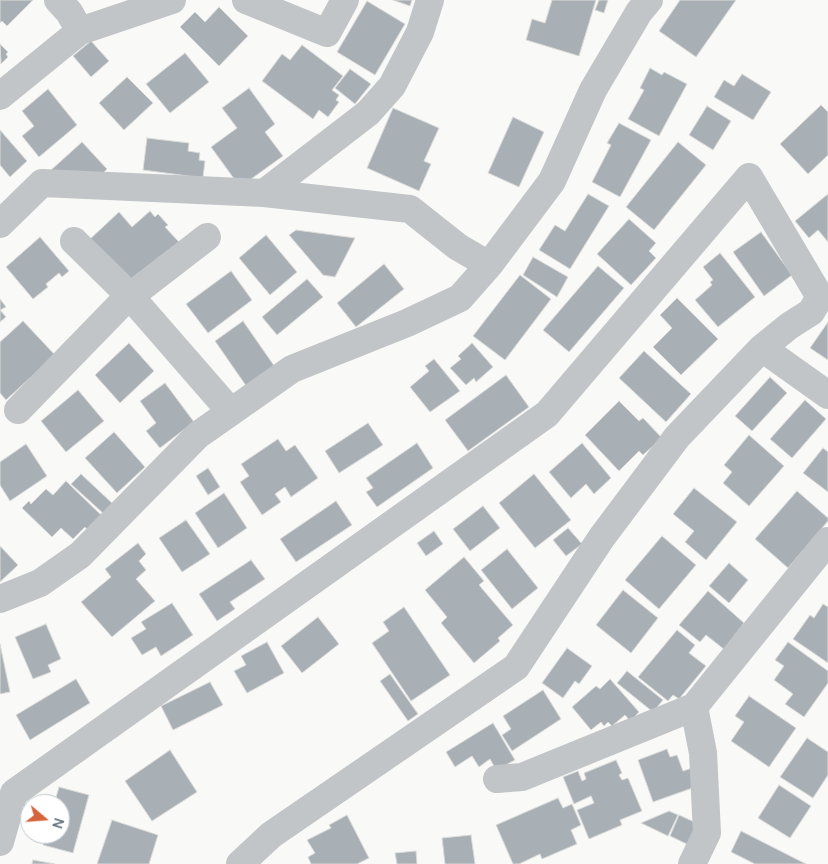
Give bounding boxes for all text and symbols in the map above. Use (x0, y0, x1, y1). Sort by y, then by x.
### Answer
north arrow (20, 794, 70, 844)
text: N (48, 816, 69, 831)

